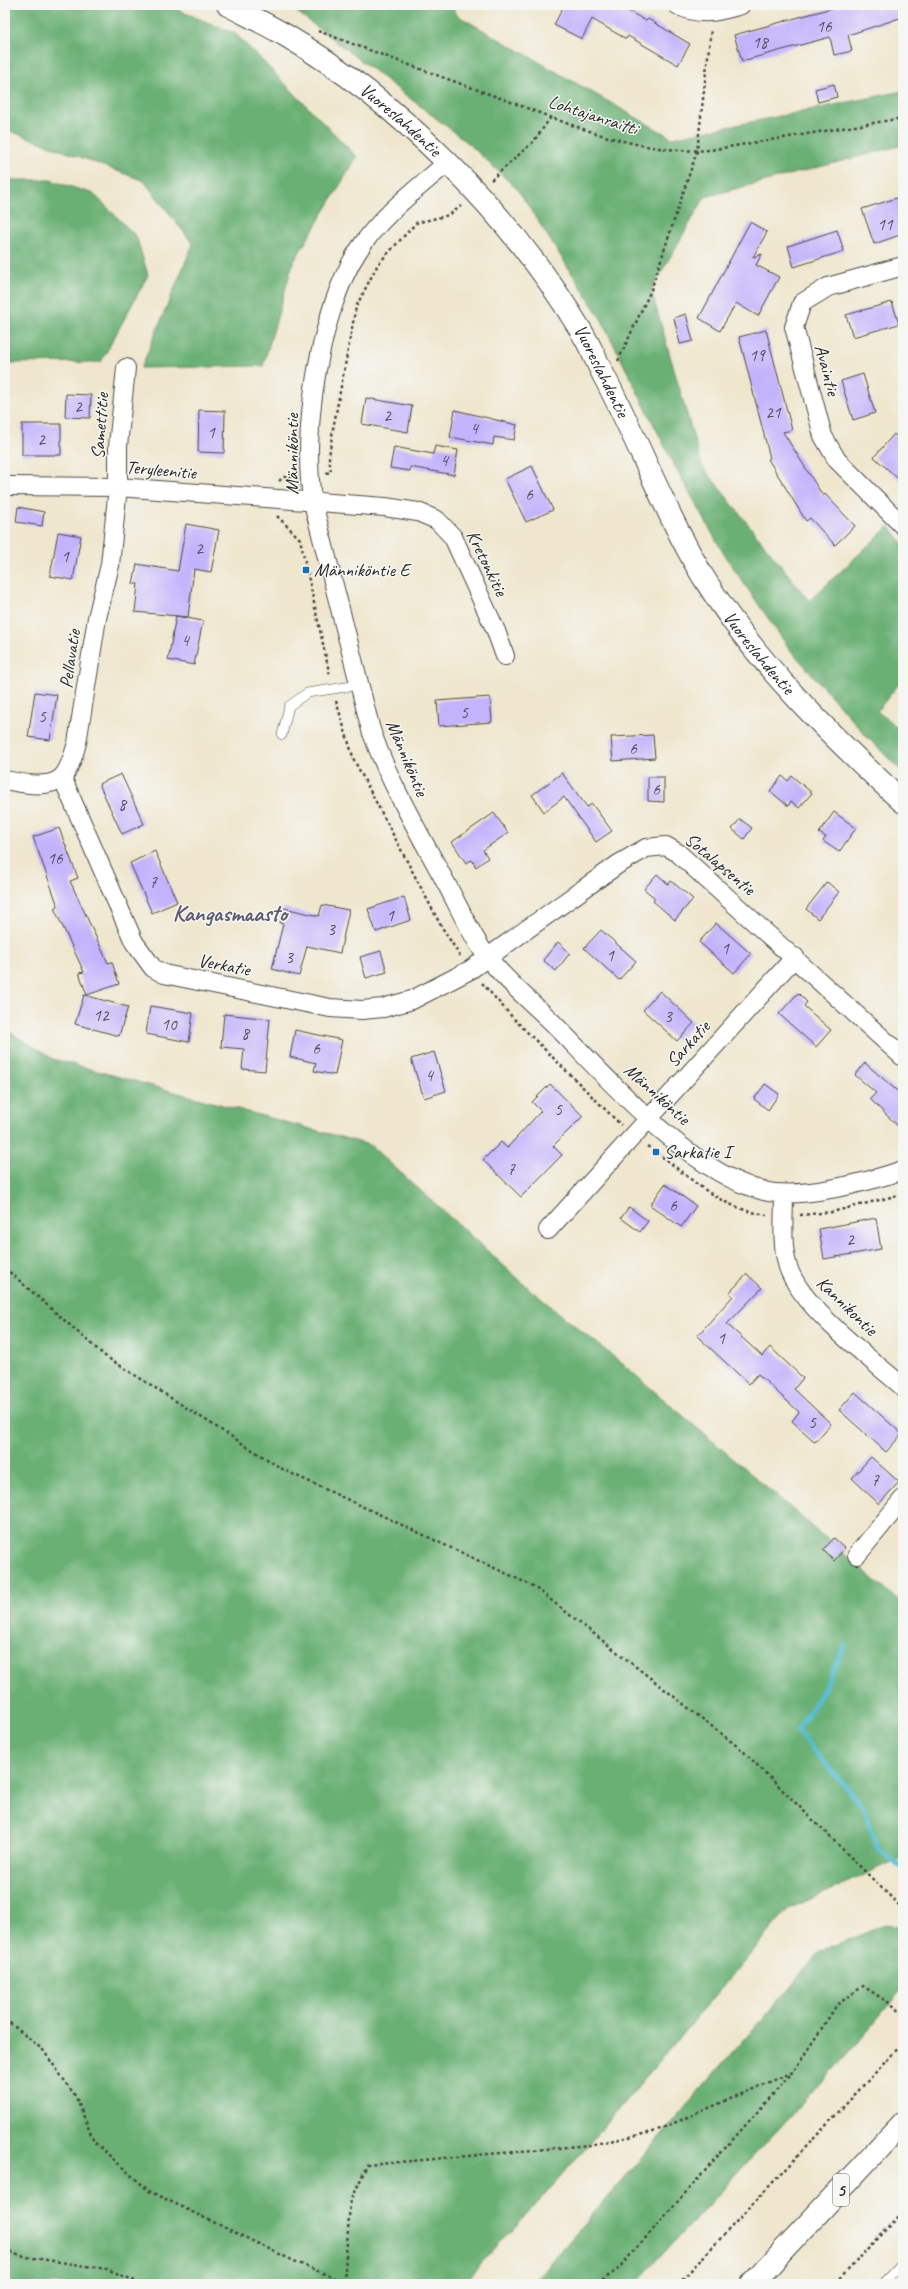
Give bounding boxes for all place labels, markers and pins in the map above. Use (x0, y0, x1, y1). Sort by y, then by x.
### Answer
place label: Männiköntie E (314, 558, 412, 582)
marker: Männiköntie E (301, 565, 311, 575)
place label: Sarkatie I (664, 1140, 735, 1164)
marker: Sarkatie I (651, 1147, 661, 1157)

